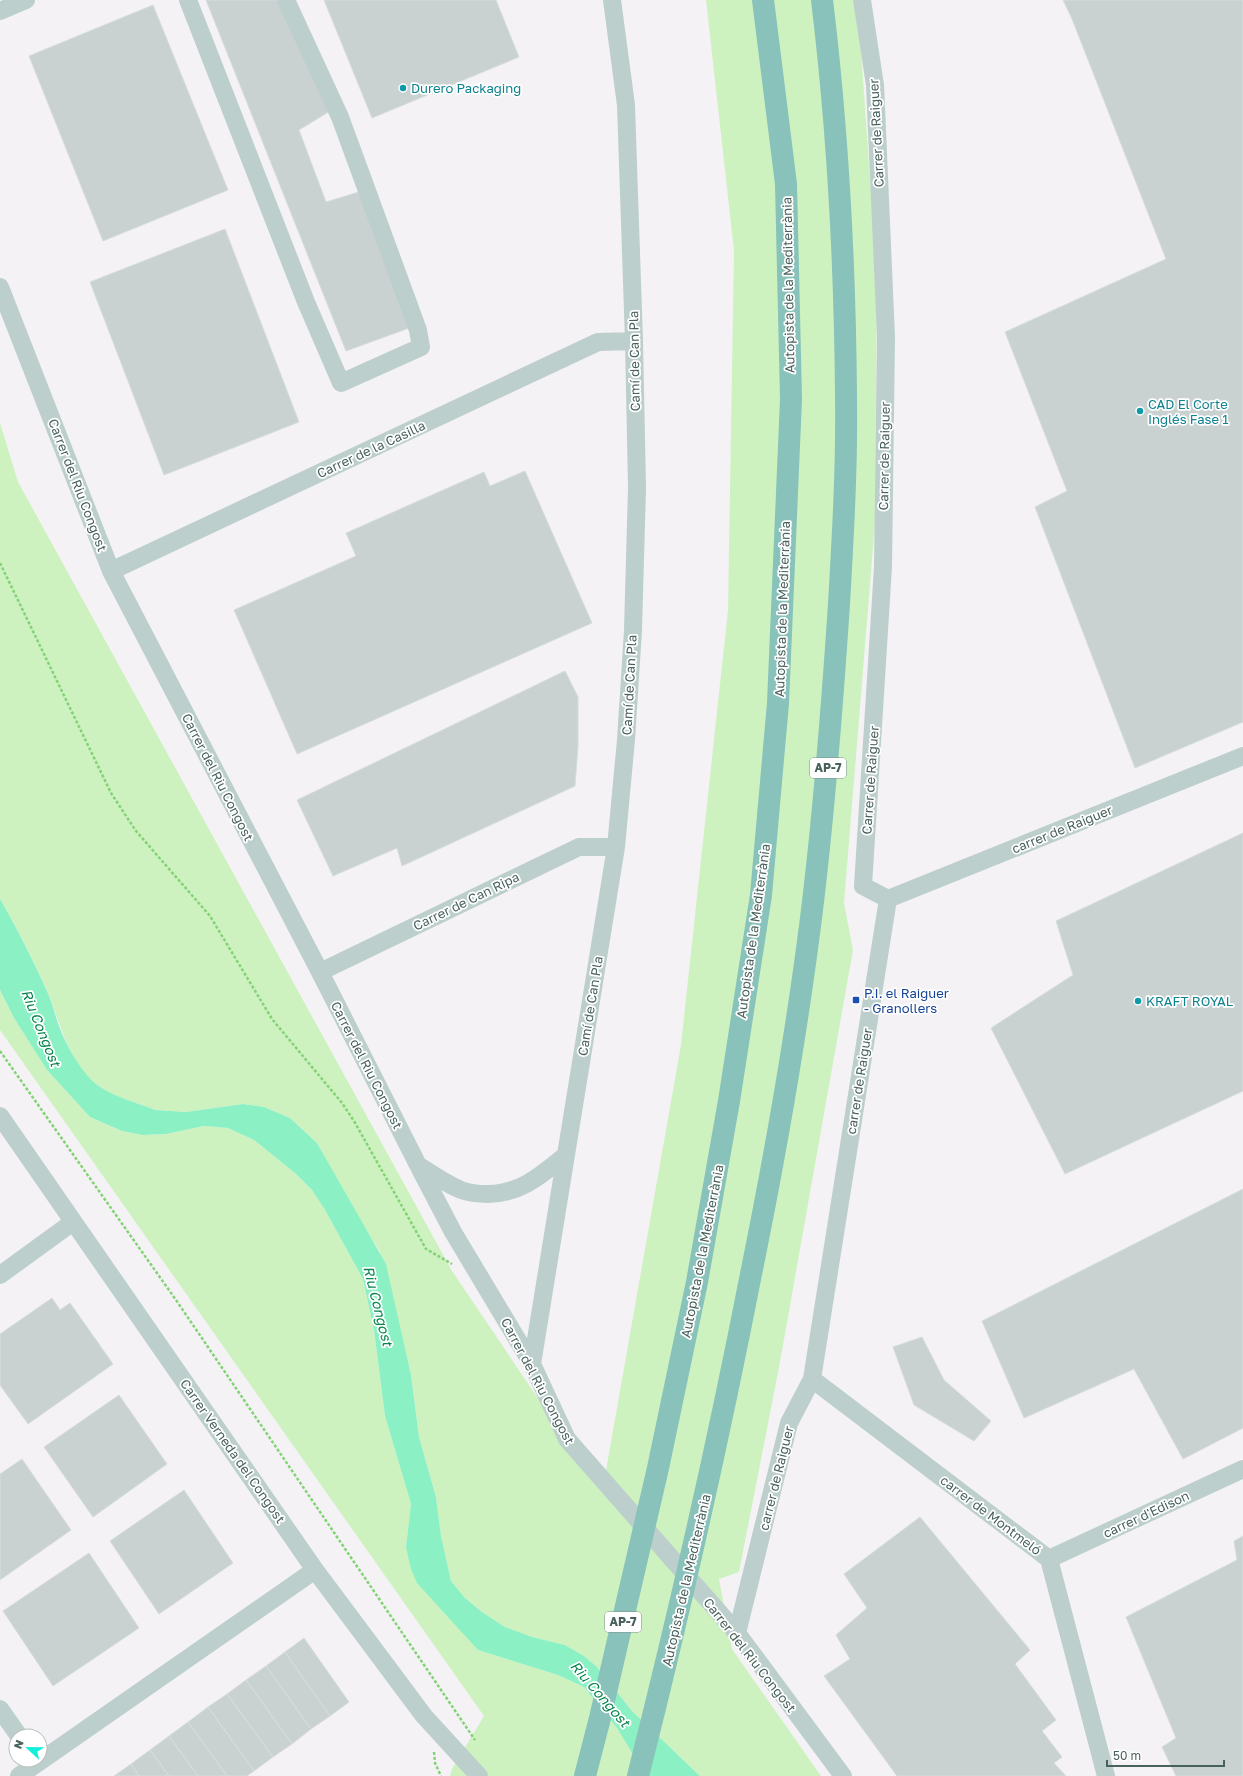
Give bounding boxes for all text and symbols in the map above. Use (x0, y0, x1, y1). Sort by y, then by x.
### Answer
street label: Carrer de Raiguer (865, 78, 887, 188)
place label: Durero Packaging (411, 80, 521, 96)
marker: Durero Packaging (398, 83, 408, 93)
street label: Autopista de la Mediterrània (778, 197, 798, 373)
street label: Camí de Can Pla (625, 311, 643, 411)
place label: CAD El Corte Inglés Fase 1 (1148, 396, 1229, 427)
street label: Carrer de Raiguer (875, 401, 893, 511)
marker: CAD El Corte Inglés Fase 1 (1135, 406, 1145, 416)
street label: Carrer del Riu Congost (45, 416, 111, 554)
street label: Carrer de la Casilla (314, 417, 428, 481)
street label: Autopista de la Mediterrània (771, 521, 793, 697)
street label: Camí de Can Pla (618, 634, 640, 736)
street label: Carrer del Riu Congost (179, 711, 257, 843)
street label: Carrer de Raiguer (858, 725, 882, 835)
road number: AP-7 (810, 758, 846, 778)
street label: carrer de Raiguer (1009, 802, 1115, 856)
street label: Autopista de la Mediterrània (733, 843, 773, 1019)
street label: Carrer de Can Ripa (410, 868, 522, 934)
street label: Camí de Can Pla (574, 955, 606, 1057)
place label: P.I. el Raiguer - Granollers (864, 985, 949, 1016)
water label: Riu Congost (18, 987, 65, 1070)
place label: KRAFT ROYAL (1146, 993, 1234, 1009)
marker: P.I. el Raiguer - Granollers (851, 995, 861, 1005)
marker: KRAFT ROYAL (1133, 996, 1143, 1006)
street label: Carrer del Riu Congost (328, 999, 406, 1131)
street label: carrer de Raiguer (843, 1027, 875, 1135)
street label: Autopista de la Mediterrània (677, 1163, 727, 1339)
water label: Riu Congost (360, 1264, 397, 1349)
street label: Carrer del Riu Congost (498, 1315, 578, 1447)
street label: Carrer Verneda del Congost (177, 1376, 289, 1526)
street label: carrer de Raiguer (755, 1424, 797, 1532)
street label: carrer de Montmeló (937, 1472, 1045, 1558)
street label: carrer d'Edison (1100, 1487, 1192, 1541)
street label: Autopista de la Mediterrània (658, 1492, 714, 1668)
street label: Carrer del Riu Congost (700, 1595, 800, 1715)
road number: AP-7 (605, 1612, 641, 1632)
water label: Riu Congost (567, 1657, 635, 1731)
north arrow (8, 1728, 48, 1768)
text: N (11, 1738, 26, 1750)
scale bar (1107, 1742, 1224, 1768)
text: 50 m (1113, 1748, 1141, 1763)

